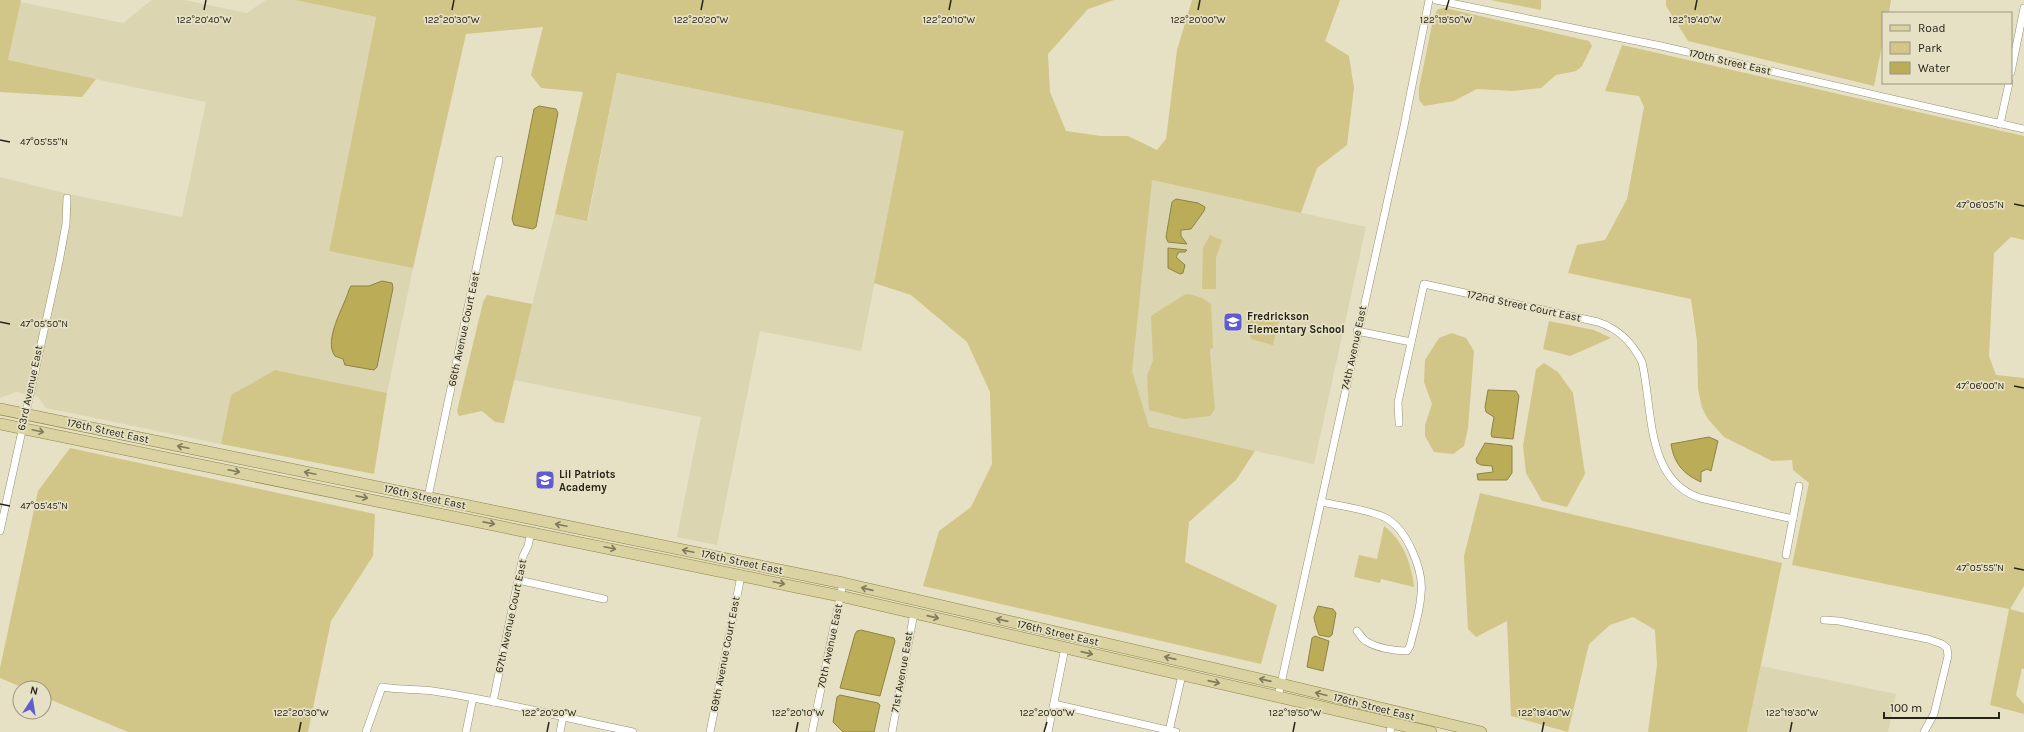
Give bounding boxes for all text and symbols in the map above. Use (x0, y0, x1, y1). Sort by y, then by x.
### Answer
legend (1882, 12, 2012, 84)
text: 122°20'40"W (177, 14, 231, 26)
text: 122°20'30"W (424, 14, 480, 26)
text: 122°20'20"W (673, 14, 729, 26)
text: 122°20'10"W (923, 14, 975, 26)
text: 122°20'00"W (1170, 14, 1226, 26)
text: 122°19'50"W (1420, 14, 1472, 26)
text: 122°19'40"W (1669, 14, 1721, 26)
text: Road (1918, 21, 1946, 35)
text: Park (1918, 41, 1943, 55)
street label: 170th Street East (1688, 46, 1772, 78)
text: Water (1918, 61, 1951, 75)
text: 47°05'55"N (20, 136, 68, 148)
text: 47°06'05"N (1956, 199, 2004, 211)
street label: 66th Avenue Court East (445, 270, 483, 388)
street label: 172nd Street Court East (1466, 288, 1582, 324)
street label: 74th Avenue East (1339, 305, 1369, 391)
place label: Fredrickson Elementary School (1247, 310, 1345, 336)
school or university icon: Fredrickson Elementary School (1222, 311, 1244, 333)
text: 47°05'50"N (20, 318, 68, 330)
street label: 63rd Avenue East (15, 344, 45, 432)
text: 47°06'00"N (1956, 380, 2004, 392)
street label: 176th Street East (66, 416, 150, 446)
one-way arrow (31, 428, 44, 436)
one-way arrow (177, 442, 190, 450)
one-way arrow (227, 468, 240, 476)
one-way arrow (304, 468, 317, 476)
place label: Lil Patriots Academy (559, 468, 616, 494)
school or university icon: Lil Patriots Academy (534, 469, 556, 491)
street label: 176th Street East (383, 482, 467, 512)
one-way arrow (355, 494, 368, 502)
text: 47°05'45"N (20, 500, 68, 512)
one-way arrow (482, 519, 495, 527)
one-way arrow (555, 521, 568, 529)
one-way arrow (604, 545, 617, 553)
one-way arrow (682, 547, 695, 555)
street label: 176th Street East (700, 547, 784, 577)
street label: 67th Avenue Court East (493, 558, 529, 674)
text: 47°05'55"N (1956, 562, 2004, 574)
one-way arrow (772, 580, 785, 588)
one-way arrow (861, 584, 874, 592)
street label: 69th Avenue Court East (707, 595, 743, 713)
street label: 70th Avenue East (815, 603, 845, 689)
one-way arrow (927, 614, 940, 622)
one-way arrow (996, 616, 1009, 623)
street label: 176th Street East (1016, 617, 1100, 649)
street label: 71st Avenue East (888, 630, 916, 714)
one-way arrow (1081, 649, 1094, 657)
one-way arrow (1164, 654, 1177, 662)
one-way arrow (1259, 676, 1272, 684)
one-way arrow (1207, 679, 1220, 687)
north arrow (12, 680, 52, 720)
text: N (29, 684, 39, 698)
one-way arrow (1315, 689, 1328, 697)
street label: 176th Street East (1332, 691, 1416, 723)
scale bar (1884, 694, 1999, 720)
text: 100 m (1890, 701, 1922, 715)
text: 122°20'30"W (273, 707, 329, 719)
text: 122°20'20"W (521, 707, 577, 719)
text: 122°20'10"W (772, 707, 824, 719)
text: 122°20'00"W (1019, 707, 1075, 719)
text: 122°19'50"W (1269, 707, 1321, 719)
text: 122°19'40"W (1518, 707, 1570, 719)
text: 122°19'30"W (1766, 707, 1818, 719)

